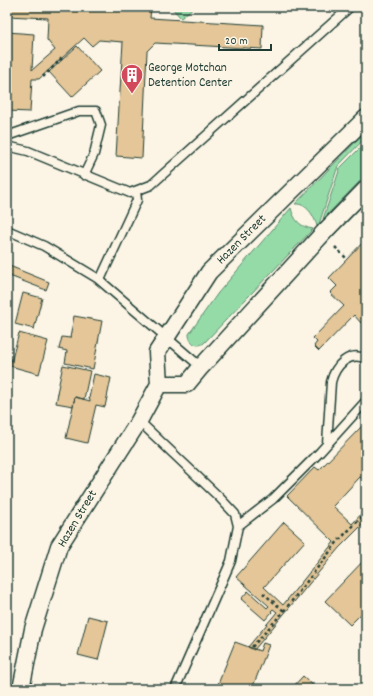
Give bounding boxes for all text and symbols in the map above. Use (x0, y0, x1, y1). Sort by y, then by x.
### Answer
scale bar (219, 26, 271, 52)
text: 20 m (225, 33, 248, 50)
place label: George Motchan Detention Center (148, 59, 233, 93)
building icon: George Motchan Detention Center (119, 62, 145, 95)
street label: Hazen Street (213, 211, 271, 269)
street label: Hazen Street (53, 487, 103, 551)

